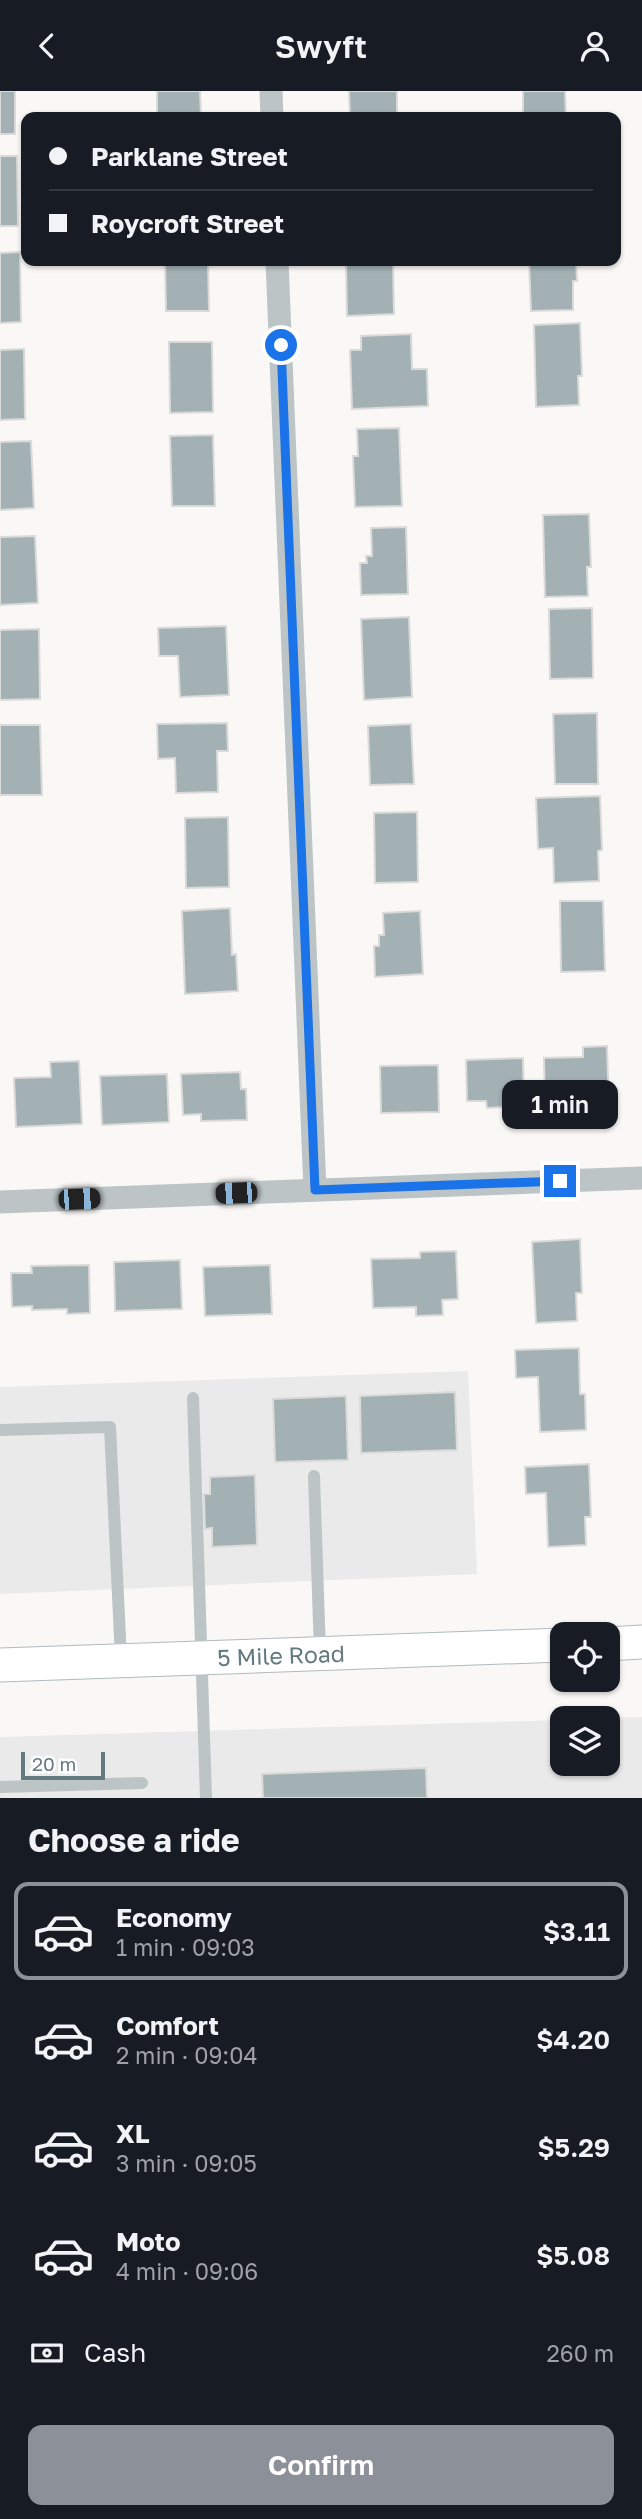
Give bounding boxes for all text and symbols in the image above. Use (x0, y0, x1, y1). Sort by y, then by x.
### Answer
icon: back (28, 27, 66, 65)
text: Swyft (275, 27, 367, 65)
icon: person (576, 27, 614, 65)
text: Parklane Street (91, 141, 288, 172)
text: Roycroft Street (91, 208, 284, 239)
route start (265, 329, 297, 361)
callout: 1 min (502, 1079, 618, 1129)
text: 1 min (531, 1090, 589, 1118)
route end (544, 1165, 576, 1197)
car (215, 1182, 258, 1204)
car (58, 1188, 101, 1210)
map controls (550, 1622, 620, 1776)
button: locate (550, 1622, 620, 1692)
street label: 5 Mile Road (217, 1639, 345, 1671)
button: layers (550, 1706, 620, 1776)
scale bar (21, 1749, 105, 1781)
text: 20 m (32, 1752, 76, 1775)
text: Choose a ride (28, 1821, 240, 1859)
icon: car (32, 1900, 95, 1963)
text: Economy (116, 1902, 232, 1933)
text: $3.11 (543, 1916, 610, 1947)
text: 1 min · 09:03 (116, 1933, 255, 1961)
icon: car (32, 2008, 95, 2071)
text: Comfort (116, 2010, 219, 2041)
text: $4.20 (536, 2024, 610, 2055)
text: 2 min · 09:04 (116, 2041, 258, 2069)
icon: car (32, 2116, 95, 2179)
text: XL (116, 2118, 150, 2149)
text: $5.29 (537, 2132, 610, 2163)
text: 3 min · 09:05 (116, 2149, 257, 2177)
icon: car (32, 2224, 95, 2287)
text: Moto (116, 2226, 181, 2257)
text: $5.08 (536, 2240, 610, 2271)
text: 4 min · 09:06 (116, 2257, 258, 2285)
icon: cash (28, 2334, 66, 2372)
text: Cash (84, 2337, 146, 2368)
text: 260 m (546, 2339, 614, 2367)
button: Confirm (28, 2425, 614, 2505)

